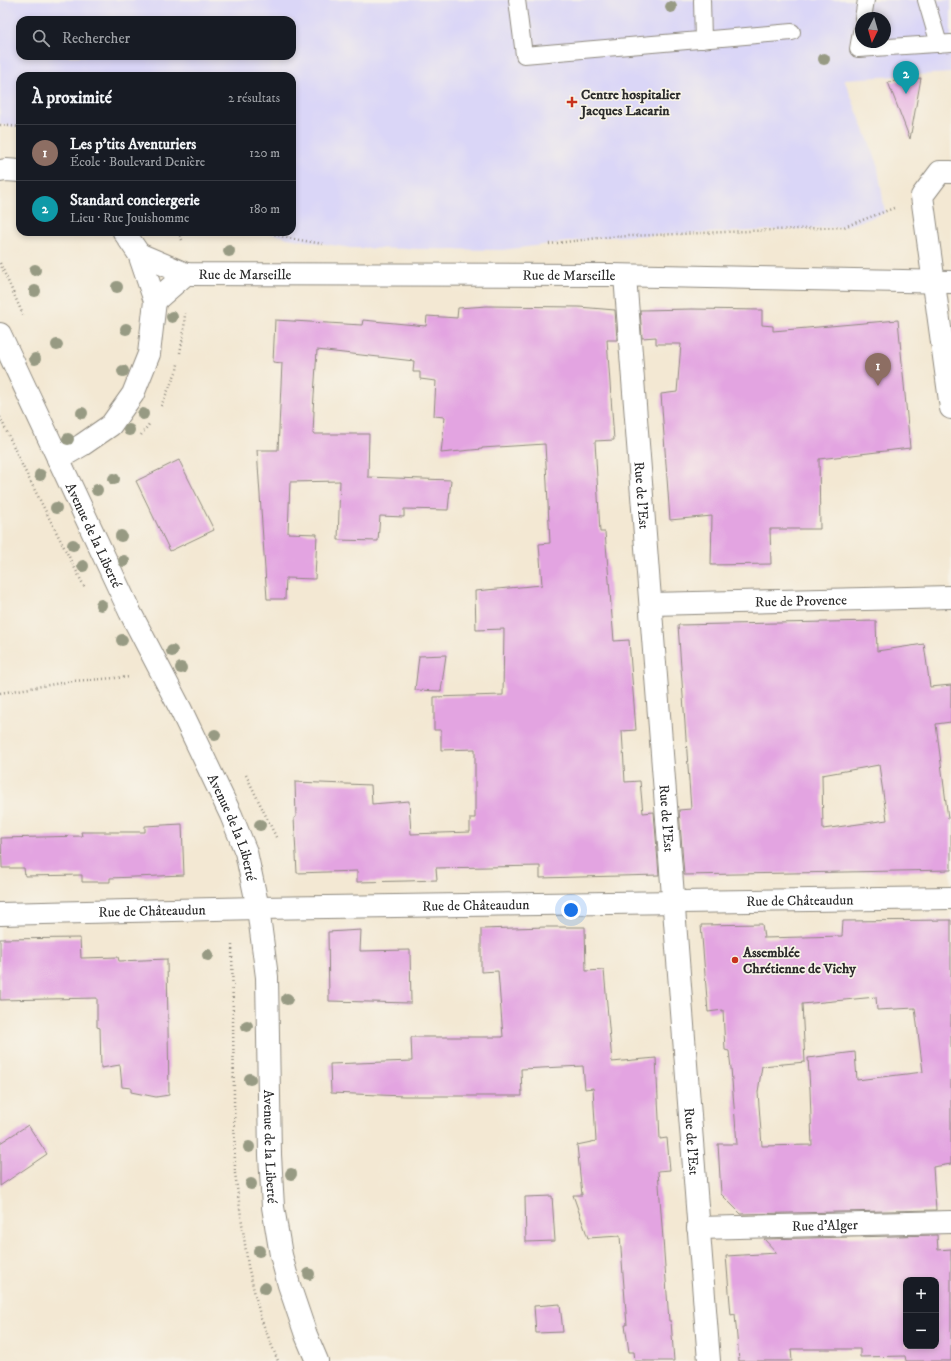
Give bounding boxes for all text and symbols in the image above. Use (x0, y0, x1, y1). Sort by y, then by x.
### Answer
north arrow (855, 12, 891, 48)
search box (16, 16, 296, 60)
icon: search (30, 27, 52, 49)
text: Rechercher (62, 29, 130, 48)
pin: 2 (893, 61, 919, 94)
place label: Centre hospitalier Jacques Lacarin (579, 86, 681, 120)
text: À proximité (32, 87, 112, 109)
text: 2 résultats (228, 90, 280, 106)
marker: Centre hospitalier Jacques Lacarin (566, 96, 578, 108)
text: Les p’tits Aventuriers (70, 135, 196, 154)
text: 1 (43, 145, 47, 161)
text: 120 m (249, 145, 280, 161)
text: École · Boulevard Denière (70, 154, 205, 170)
text: Standard conciergerie (70, 191, 200, 210)
text: 2 (42, 201, 48, 217)
text: 180 m (249, 201, 280, 217)
text: Lieu · Rue Jouishomme (70, 210, 189, 226)
street label: Rue de Marseille (198, 266, 292, 284)
street label: Rue de Marseille (522, 267, 616, 285)
pin: 1 (865, 353, 891, 386)
street label: Rue de l'Est (629, 461, 653, 530)
street label: Avenue de la Liberté (61, 480, 126, 591)
street label: Rue de Provence (755, 591, 847, 612)
street label: Avenue de la Liberté (203, 771, 260, 883)
street label: Rue de l'Est (654, 784, 678, 853)
street label: Rue de Châteaudun (746, 891, 854, 911)
street label: Rue de Châteaudun (422, 896, 530, 916)
your location (561, 900, 581, 920)
street label: Rue de Châteaudun (98, 901, 207, 922)
place label: Assemblée Chrétienne de Vichy (742, 944, 856, 978)
marker: Assemblée Chrétienne de Vichy (730, 955, 740, 965)
street label: Avenue de la Liberté (259, 1089, 281, 1204)
street label: Rue de l'Est (679, 1107, 703, 1176)
street label: Rue d'Alger (792, 1216, 859, 1236)
map controls (903, 1277, 939, 1349)
button: + (903, 1277, 939, 1313)
button: − (903, 1313, 939, 1349)

